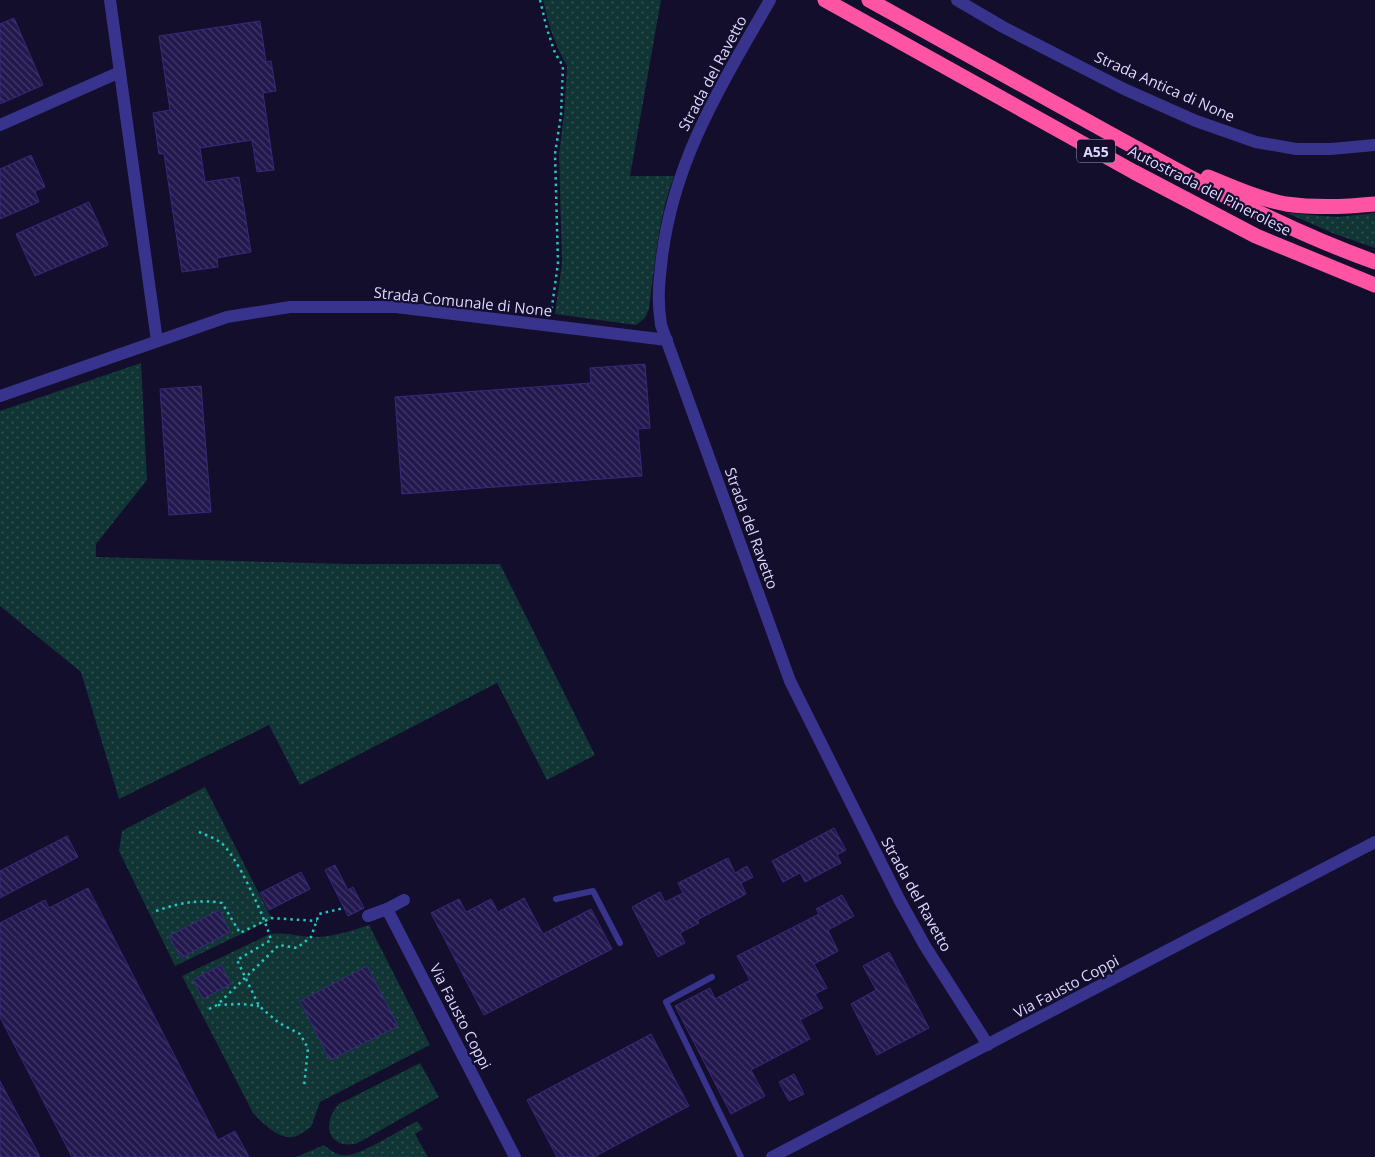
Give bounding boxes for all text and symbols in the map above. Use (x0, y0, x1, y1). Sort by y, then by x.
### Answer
street label: Strada del Ravetto (673, 12, 751, 134)
street label: Strada Antica di None (1092, 46, 1238, 126)
road number: A55 (1077, 140, 1115, 162)
street label: Autostrada del Pinerolese (1125, 140, 1295, 240)
street label: Strada Comunale di None (373, 282, 553, 320)
street label: Strada del Ravetto (721, 464, 783, 592)
street label: Strada del Ravetto (877, 833, 957, 955)
street label: Via Fausto Coppi (1010, 950, 1122, 1022)
street label: Via Fausto Coppi (426, 960, 496, 1072)

